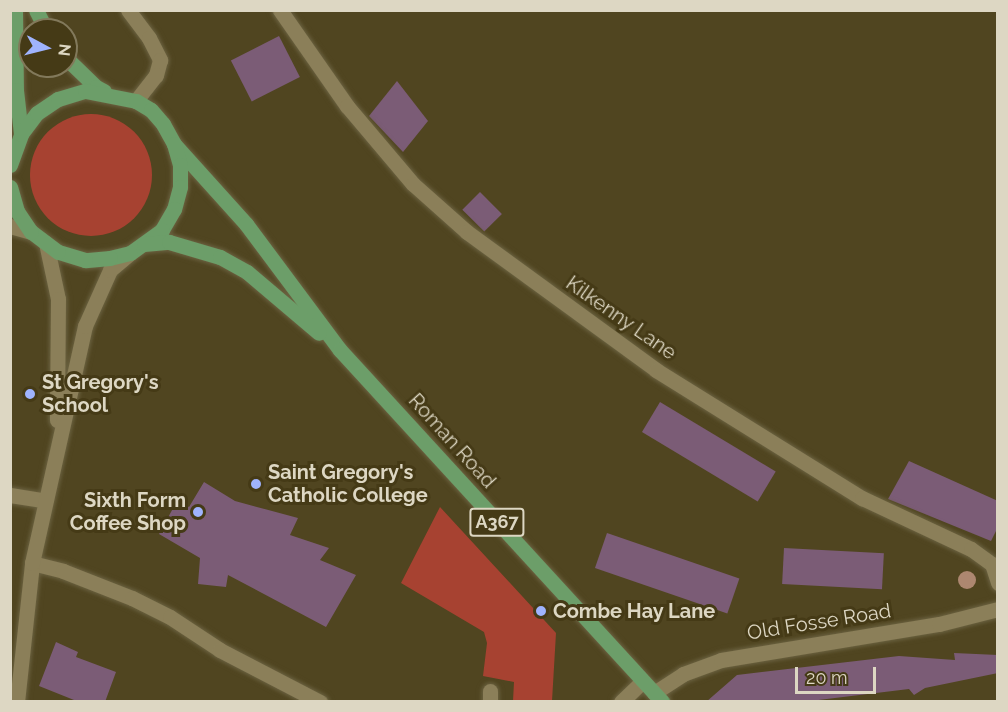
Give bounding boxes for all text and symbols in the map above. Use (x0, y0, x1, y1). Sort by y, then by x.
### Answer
north arrow (18, 18, 78, 78)
text: N (54, 43, 75, 57)
street label: Kilkenny Lane (561, 271, 681, 365)
place label: St Gregory's School (42, 371, 159, 418)
marker: St Gregory's School (23, 387, 37, 401)
street label: Roman Road (403, 389, 501, 493)
place label: Saint Gregory's Catholic College (268, 460, 428, 507)
marker: Saint Gregory's Catholic College (249, 477, 263, 491)
place label: Sixth Form Coffee Shop (70, 488, 186, 535)
marker: Sixth Form Coffee Shop (191, 505, 205, 519)
road number: A367 (468, 507, 526, 537)
place label: Combe Hay Lane (553, 599, 716, 623)
street label: Old Fosse Road (745, 599, 893, 645)
marker: Combe Hay Lane (534, 604, 548, 618)
scale bar (798, 655, 879, 693)
text: 20 m (806, 667, 848, 688)

